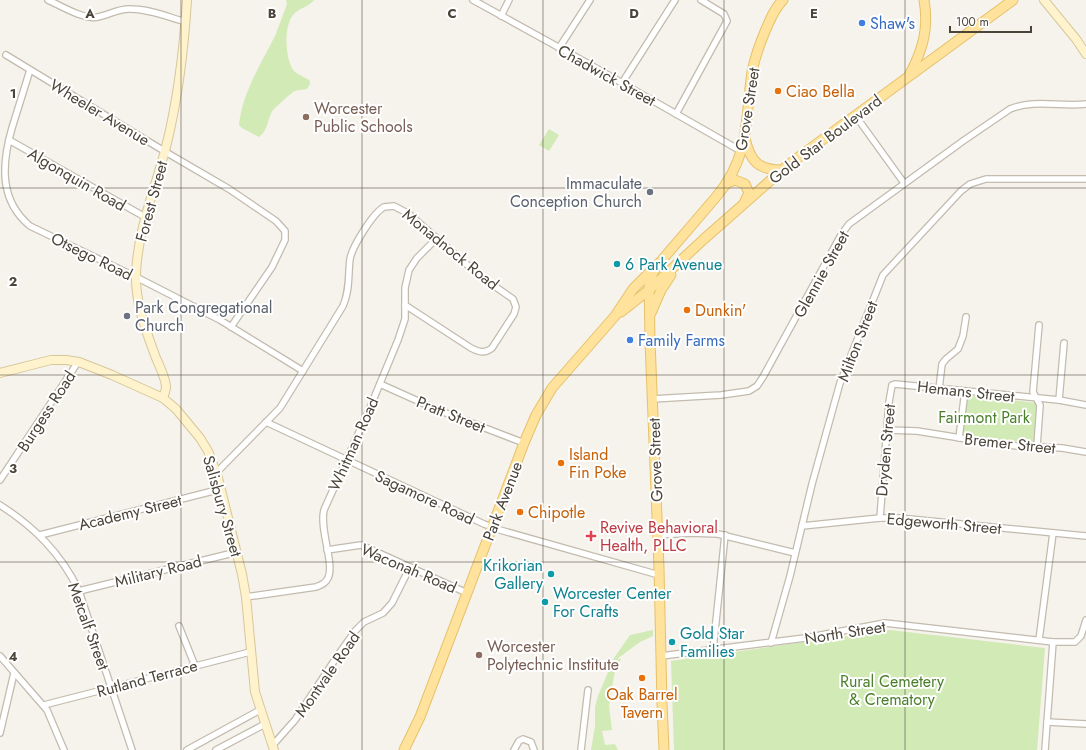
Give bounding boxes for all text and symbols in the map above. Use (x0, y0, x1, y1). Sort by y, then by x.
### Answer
text: A (84, 4, 95, 23)
text: B (268, 4, 277, 23)
text: C (447, 4, 457, 23)
text: D (629, 4, 639, 23)
text: E (810, 4, 818, 23)
scale bar (950, 8, 1031, 34)
place label: Shaw's (870, 12, 915, 35)
text: 100 m (956, 13, 989, 31)
marker: Shaw's (857, 18, 867, 28)
street label: Chadwick Street (554, 39, 660, 112)
street label: Grove Street (730, 66, 765, 152)
street label: Wheeler Avenue (45, 74, 154, 151)
place label: Ciao Bella (786, 80, 855, 103)
text: 1 (10, 84, 16, 103)
marker: Ciao Bella (773, 86, 783, 96)
street label: Gold Star Boulevard (764, 89, 887, 190)
place label: Worcester Public Schools (314, 97, 413, 138)
marker: Worcester Public Schools (301, 112, 311, 122)
street label: Algonquin Road (23, 142, 130, 217)
street label: Forest Street (130, 158, 173, 244)
place label: Immaculate Conception Church (510, 172, 642, 213)
marker: Immaculate Conception Church (645, 187, 655, 197)
street label: Monadnock Road (398, 203, 504, 295)
street label: Glennie Street (788, 226, 855, 322)
street label: Otsego Road (47, 227, 137, 286)
place label: 6 Park Avenue (625, 253, 722, 276)
marker: 6 Park Avenue (612, 259, 622, 269)
text: 2 (9, 272, 17, 291)
place label: Park Congregational Church (135, 296, 272, 337)
street label: Milton Street (832, 297, 883, 385)
place label: Dunkin' (695, 299, 746, 322)
marker: Dunkin' (682, 305, 692, 315)
marker: Park Congregational Church (122, 311, 132, 321)
place label: Family Farms (638, 329, 725, 352)
marker: Family Farms (625, 335, 635, 345)
street label: Burgess Road (12, 366, 81, 456)
street label: Hemans Street (916, 375, 1016, 408)
street label: Pratt Street (413, 390, 489, 439)
street label: Whitman Road (323, 394, 384, 495)
street label: Dryden Street (870, 403, 901, 497)
park label: Fairmont Park (938, 406, 1031, 429)
street label: Grove Street (643, 417, 668, 502)
street label: Bremer Street (963, 427, 1057, 460)
place label: Island Fin Poke (569, 443, 626, 484)
street label: Salisbury Street (197, 453, 248, 560)
street label: Park Avenue (477, 458, 528, 544)
marker: Island Fin Poke (556, 458, 566, 468)
text: 3 (9, 459, 17, 478)
street label: Sagamore Road (371, 464, 478, 531)
street label: Academy Street (76, 489, 184, 536)
place label: Chipotle (528, 501, 585, 524)
marker: Chipotle (515, 507, 525, 517)
street label: Edgeworth Street (886, 507, 1002, 540)
place label: Revive Behavioral Health, PLLC (600, 516, 718, 557)
marker: Revive Behavioral Health, PLLC (585, 530, 597, 542)
street label: Waconah Road (357, 538, 460, 599)
street label: Military Road (112, 550, 204, 593)
place label: Krikorian Gallery (483, 554, 544, 595)
marker: Krikorian Gallery (546, 569, 556, 579)
street label: Metcalf Street (62, 579, 115, 673)
place label: Worcester Center For Crafts (553, 582, 672, 623)
marker: Worcester Center For Crafts (540, 597, 550, 607)
street label: North Street (803, 615, 887, 650)
place label: Gold Star Families (680, 622, 745, 663)
street label: Montvale Road (289, 627, 365, 722)
place label: Worcester Polytechnic Institute (487, 635, 619, 676)
marker: Gold Star Families (667, 637, 677, 647)
text: 4 (8, 647, 18, 666)
marker: Worcester Polytechnic Institute (474, 650, 484, 660)
street label: Rutland Terrace (94, 654, 200, 703)
park label: Rural Cemetery & Crematory (840, 670, 945, 711)
marker: Oak Barrel Tavern (637, 673, 647, 683)
place label: Oak Barrel Tavern (606, 683, 678, 724)

